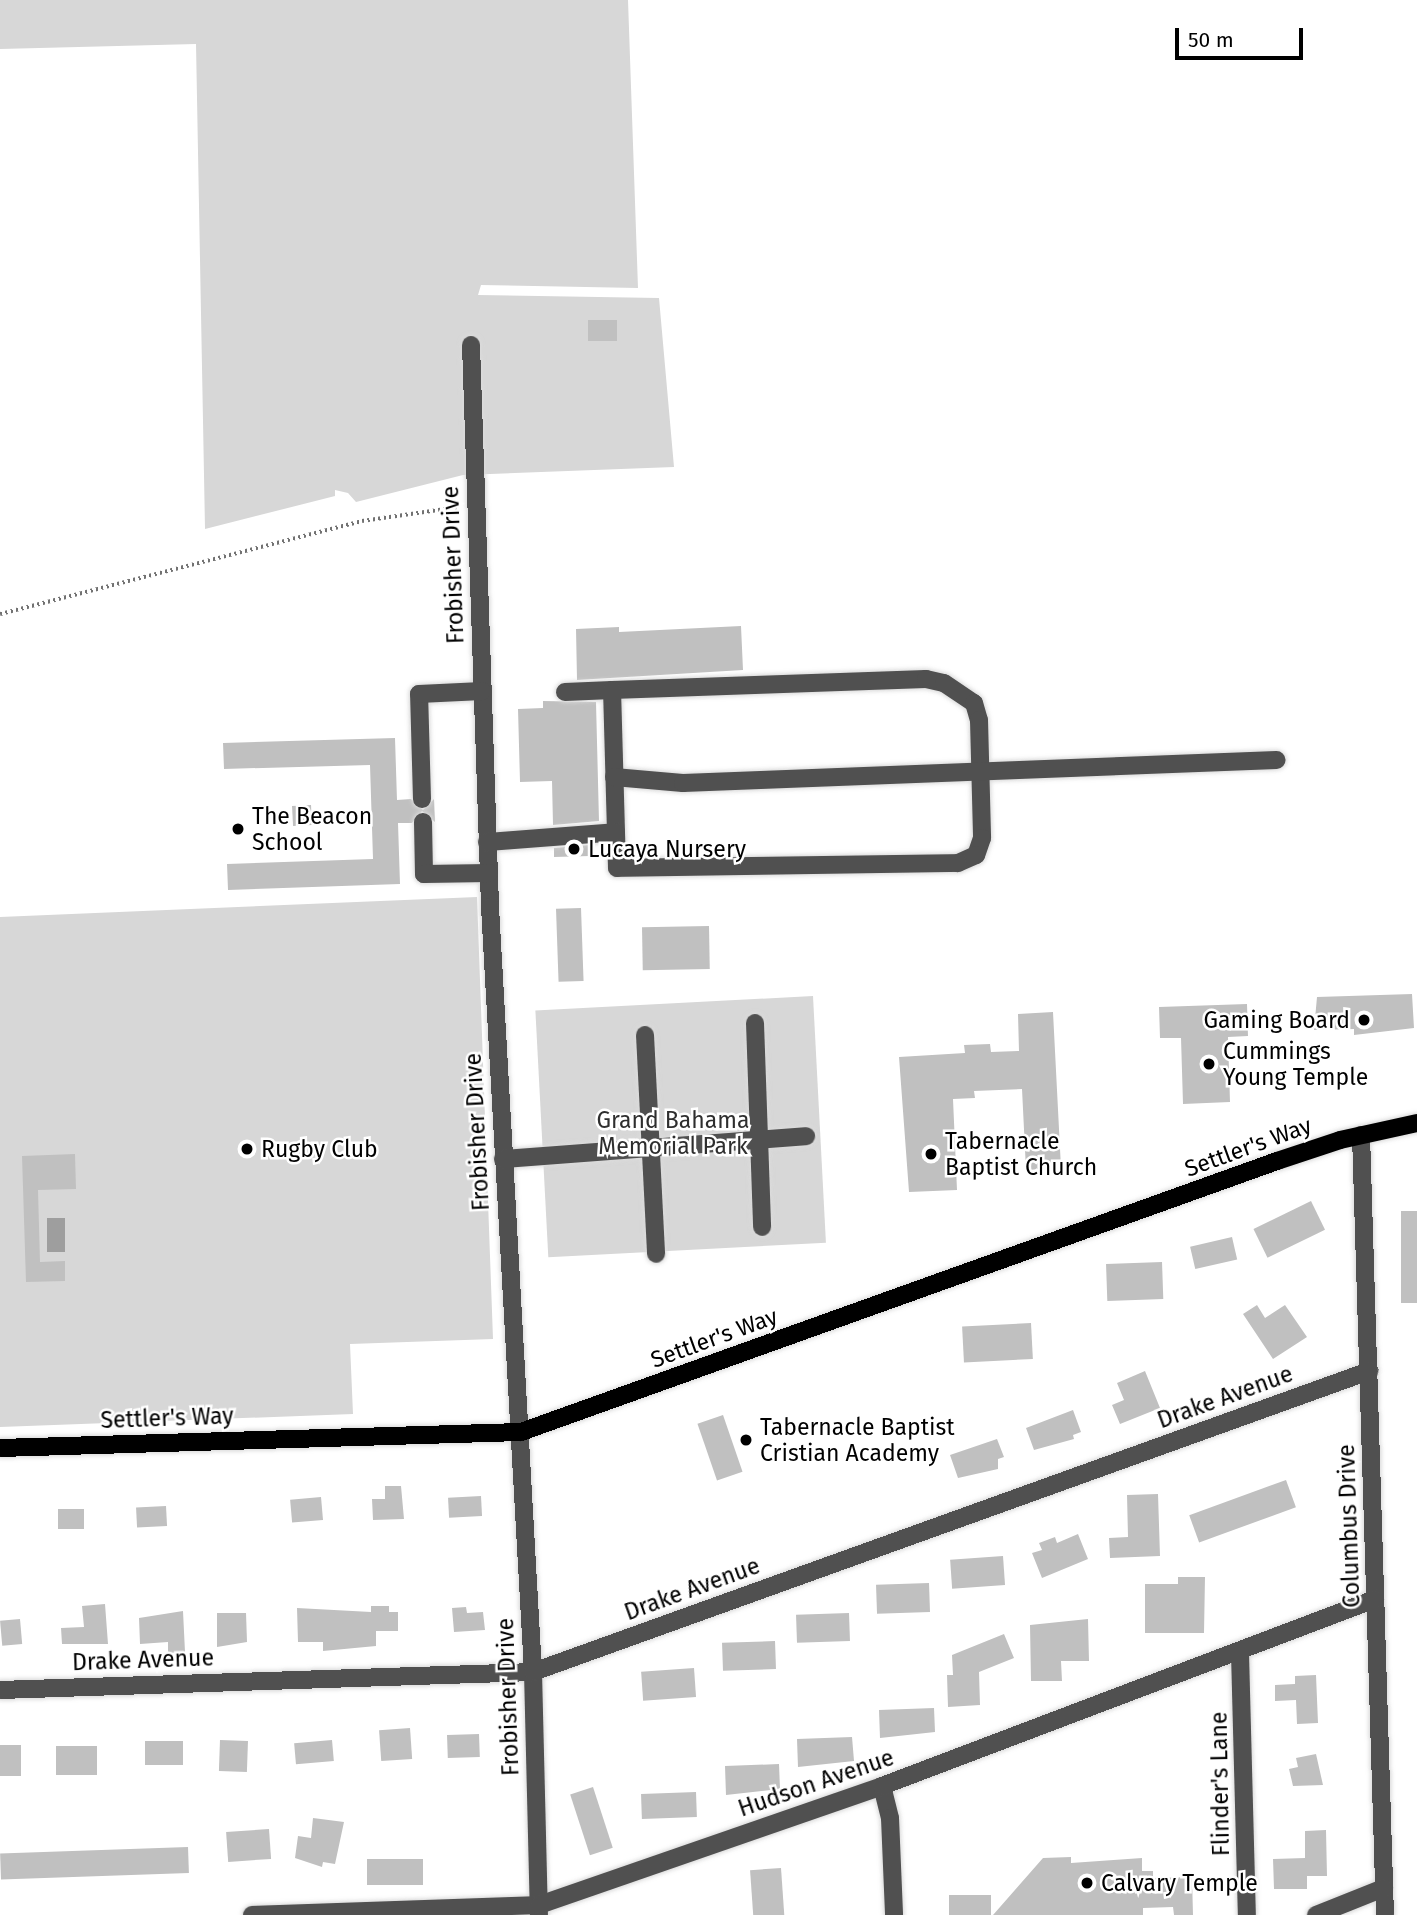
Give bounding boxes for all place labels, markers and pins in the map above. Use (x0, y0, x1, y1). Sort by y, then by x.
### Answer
place label: The Beacon School (252, 802, 372, 856)
marker: The Beacon School (230, 821, 246, 837)
place label: Lucaya Nursery (588, 835, 746, 863)
marker: Lucaya Nursery (566, 841, 582, 857)
place label: Gaming Board (1204, 1006, 1350, 1034)
marker: Gaming Board (1356, 1012, 1372, 1028)
place label: Cummings Young Temple (1223, 1037, 1368, 1091)
marker: Cummings Young Temple (1201, 1056, 1217, 1072)
place label: Tabernacle Baptist Church (945, 1127, 1097, 1181)
place label: Rugby Club (261, 1135, 378, 1163)
marker: Rugby Club (239, 1141, 255, 1157)
marker: Tabernacle Baptist Church (923, 1146, 939, 1162)
place label: Tabernacle Baptist Cristian Academy (760, 1413, 955, 1467)
marker: Tabernacle Baptist Cristian Academy (738, 1432, 754, 1448)
place label: Calvary Temple (1101, 1869, 1258, 1897)
marker: Calvary Temple (1079, 1875, 1095, 1891)

